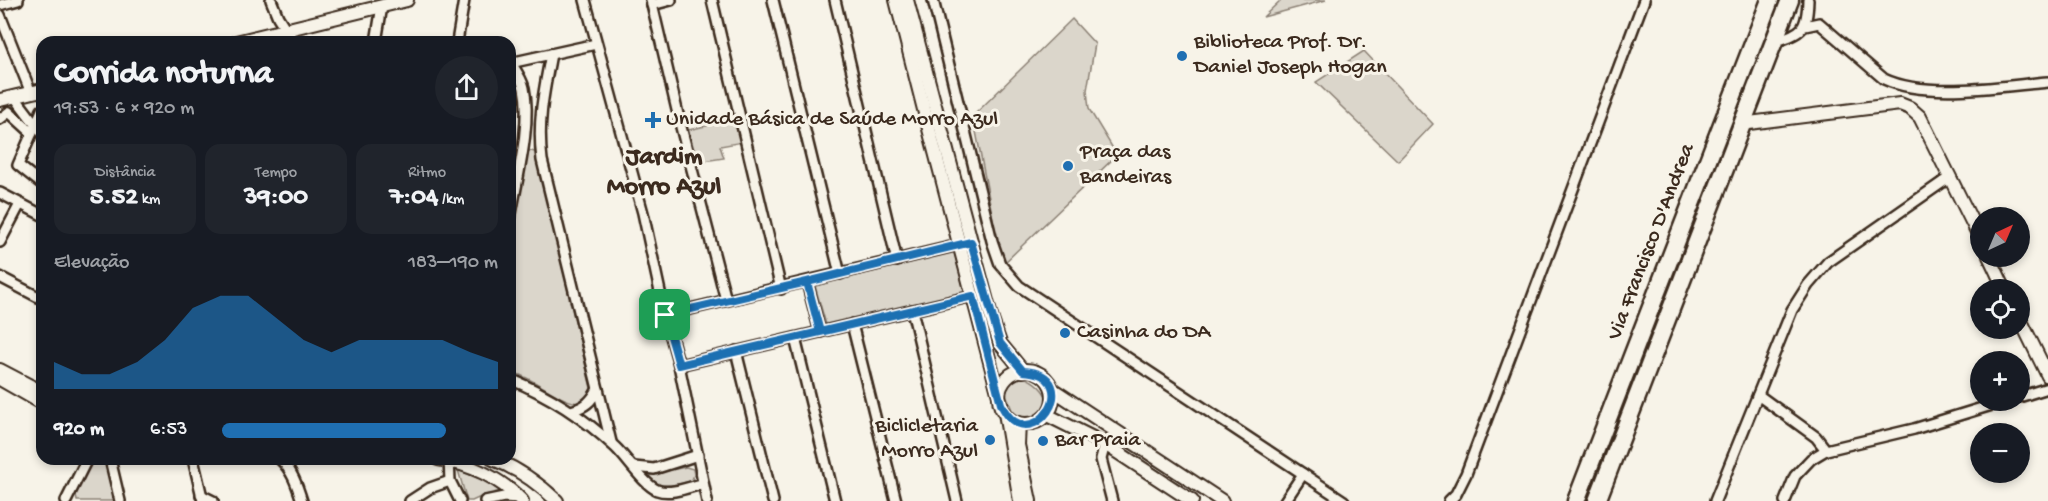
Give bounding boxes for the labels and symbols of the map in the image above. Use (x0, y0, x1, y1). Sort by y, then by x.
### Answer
place label: Biblioteca Prof. Dr. Daniel Joseph Hogan (1192, 30, 1387, 81)
marker: Biblioteca Prof. Dr. Daniel Joseph Hogan (1175, 49, 1189, 63)
place label: Unidade Básica de Saúde Morro Azul (666, 107, 998, 133)
marker: Unidade Básica de Saúde Morro Azul (644, 111, 662, 129)
street label: Via Francisco D'Andrea (1602, 139, 1702, 345)
place label: Praça das Bandeiras (1079, 140, 1172, 191)
district label: Jardim Morro Azul (607, 143, 721, 204)
marker: Praça das Bandeiras (1061, 159, 1075, 173)
north arrow (1970, 207, 2030, 267)
pin (639, 289, 690, 340)
place label: Casinha do DA (1077, 320, 1212, 346)
marker: Casinha do DA (1058, 326, 1072, 340)
place label: Biclicletaria Morro Azul (874, 414, 979, 465)
place label: Bar Praia (1054, 428, 1141, 454)
marker: Biclicletaria Morro Azul (983, 433, 997, 447)
marker: Bar Praia (1036, 434, 1050, 448)

